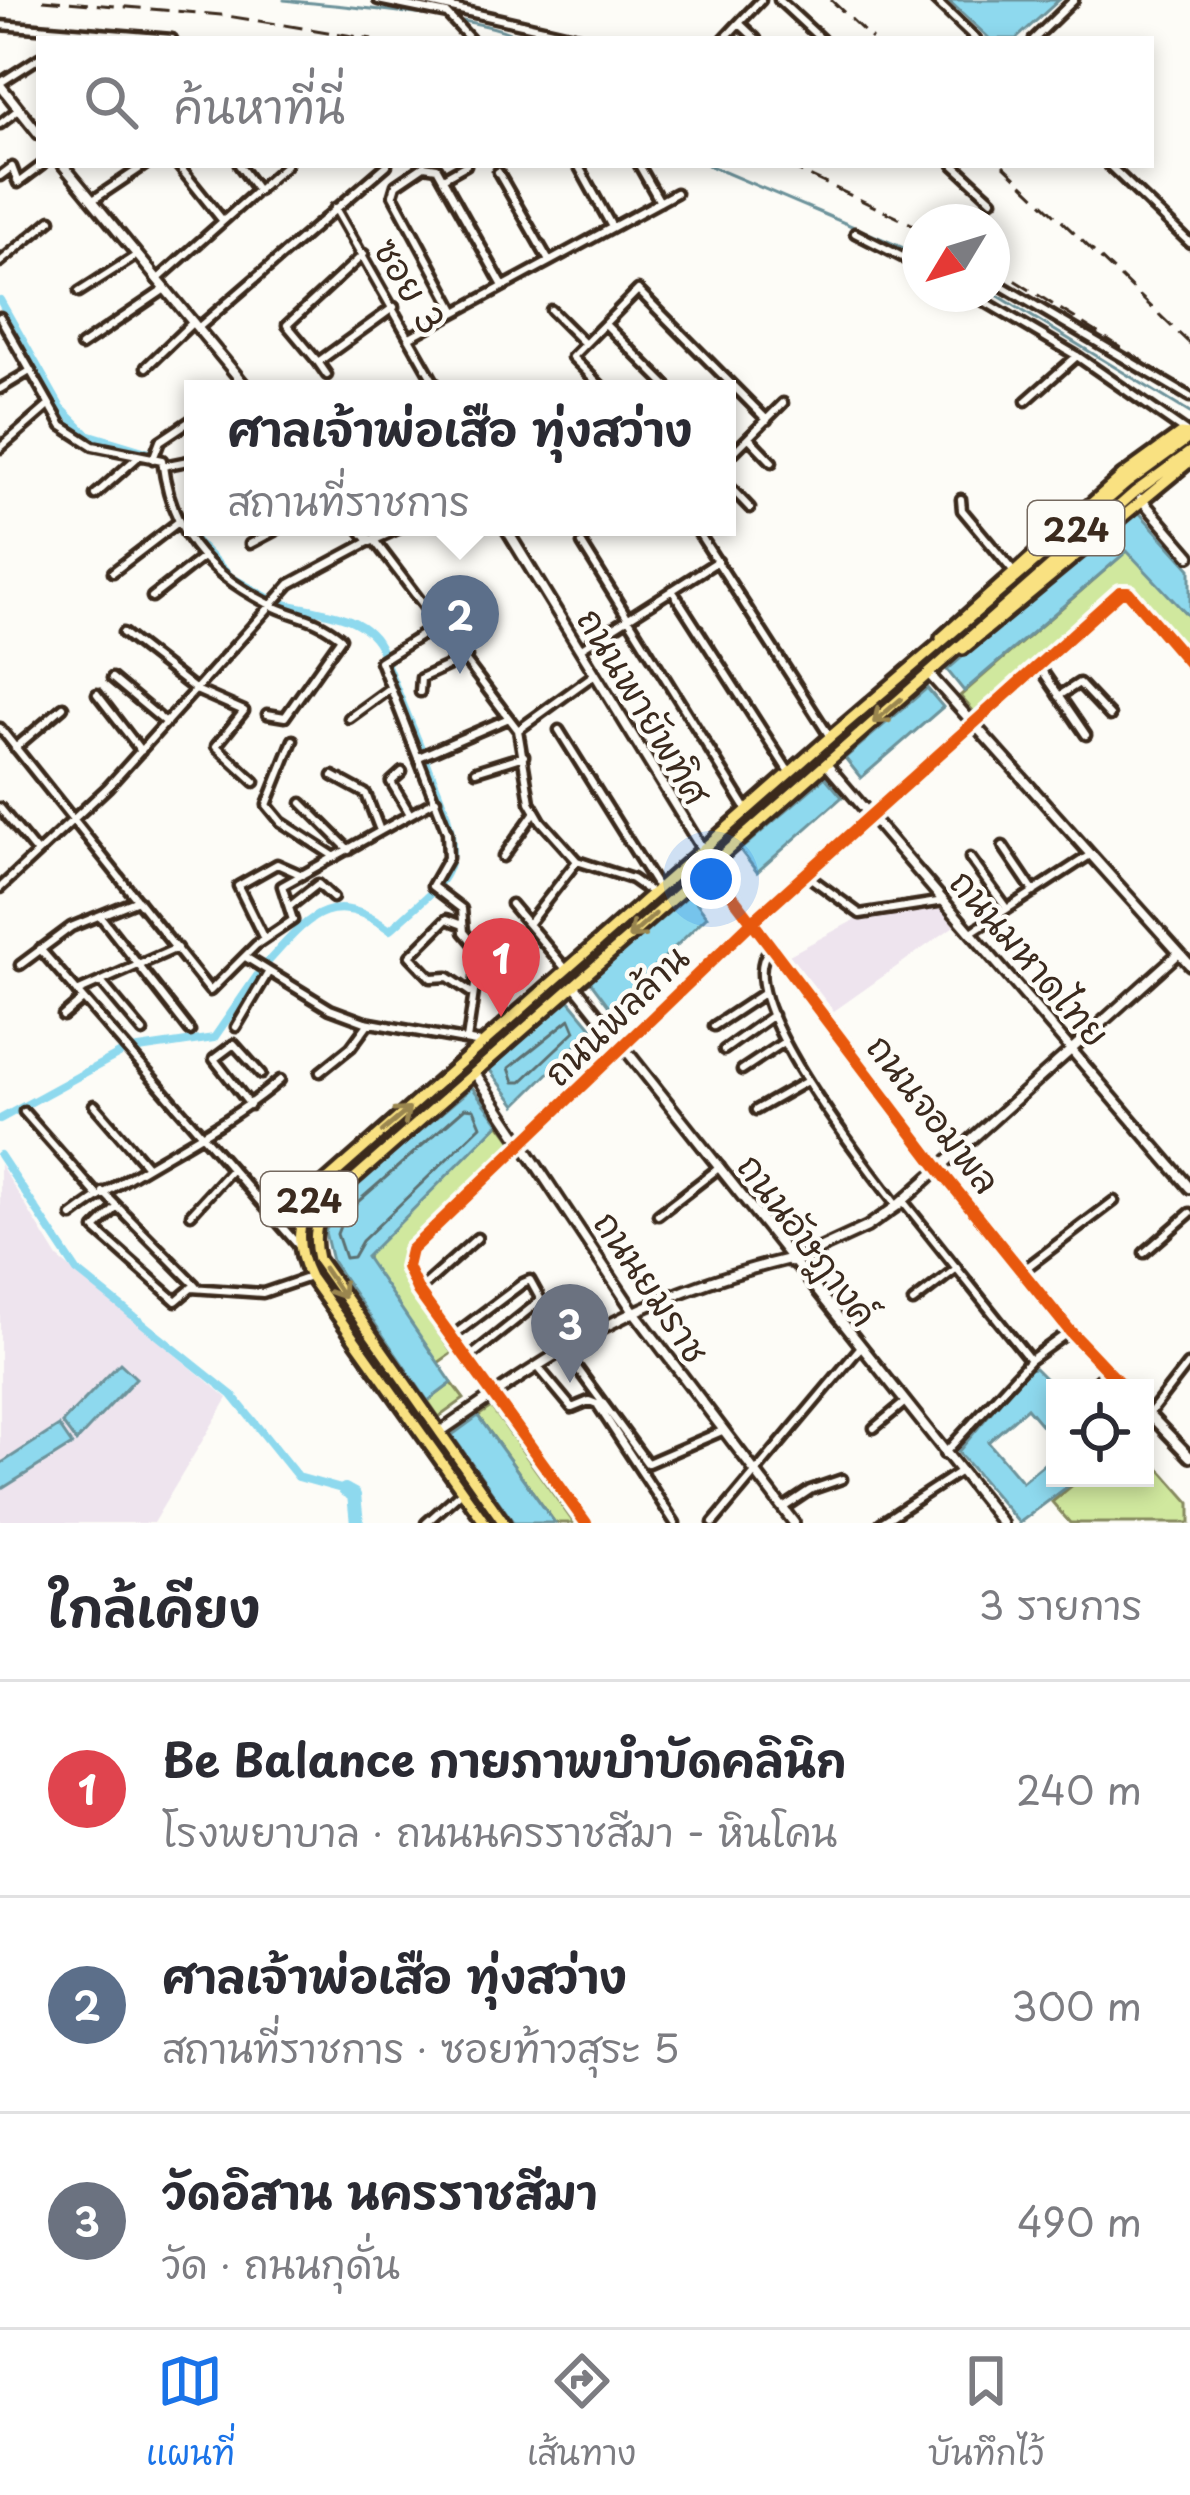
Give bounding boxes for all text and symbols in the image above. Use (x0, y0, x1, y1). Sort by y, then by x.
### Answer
search box (36, 36, 1154, 168)
icon: search (78, 69, 144, 135)
text: ค้นหาที่นี่ (174, 71, 345, 139)
north arrow (902, 204, 1010, 312)
street label: ซอย 3 (362, 227, 460, 343)
popup (184, 380, 736, 536)
text: ศาลเจ้าพ่อเสือ ทุ่งสว่าง (228, 393, 693, 461)
text: สถานที่ราชการ (228, 470, 470, 529)
road number: 224 (1028, 501, 1124, 555)
pin: 2 (421, 575, 499, 674)
street label: ถนนพายัพทิศ (565, 597, 726, 816)
one-way arrow (872, 697, 903, 724)
your location (681, 849, 741, 909)
street label: ถนนมหาดไทย (938, 856, 1124, 1058)
one-way arrow (627, 912, 657, 939)
pin: 1 (462, 918, 540, 1017)
street label: ถนนพลล้าน (530, 931, 700, 1097)
street label: ถนนจอมพล (855, 1022, 1015, 1204)
one-way arrow (380, 1106, 411, 1134)
street label: ถนนอัษฎางค์ (726, 1141, 892, 1337)
road number: 224 (261, 1172, 357, 1226)
street label: ถนนยมราช (582, 1199, 724, 1373)
one-way arrow (321, 1266, 346, 1299)
pin: 3 (531, 1284, 609, 1383)
map controls (1046, 1379, 1154, 1487)
button: locate (1046, 1379, 1154, 1487)
text: ใกล้เคียง (48, 1567, 260, 1644)
text: 3 รายการ (978, 1574, 1142, 1633)
text: Be Balance กายภาพบำบัดคลินิก (162, 1724, 847, 1792)
text: 1 (78, 1759, 96, 1818)
text: 240 m (1016, 1759, 1142, 1818)
text: โรงพยาบาล · ถนนนครราชสีมา - หินโคน (162, 1801, 837, 1860)
text: ศาลเจ้าพ่อเสือ ทุ่งสว่าง (162, 1940, 627, 2008)
text: 2 (73, 1975, 101, 2034)
text: 300 m (1011, 1975, 1142, 2034)
text: สถานที่ราชการ · ซอยท้าวสุระ 5 (162, 2017, 679, 2076)
text: วัดอิสาน นครราชสีมา (162, 2156, 598, 2224)
text: 3 (74, 2191, 100, 2250)
text: 490 m (1017, 2191, 1142, 2250)
text: วัด · ถนนกุดั่น (162, 2233, 400, 2292)
tab: แผนที่ (146, 2348, 235, 2478)
tab: เส้นทาง (527, 2348, 636, 2478)
tab: บันทึกไว้ (928, 2348, 1044, 2478)

